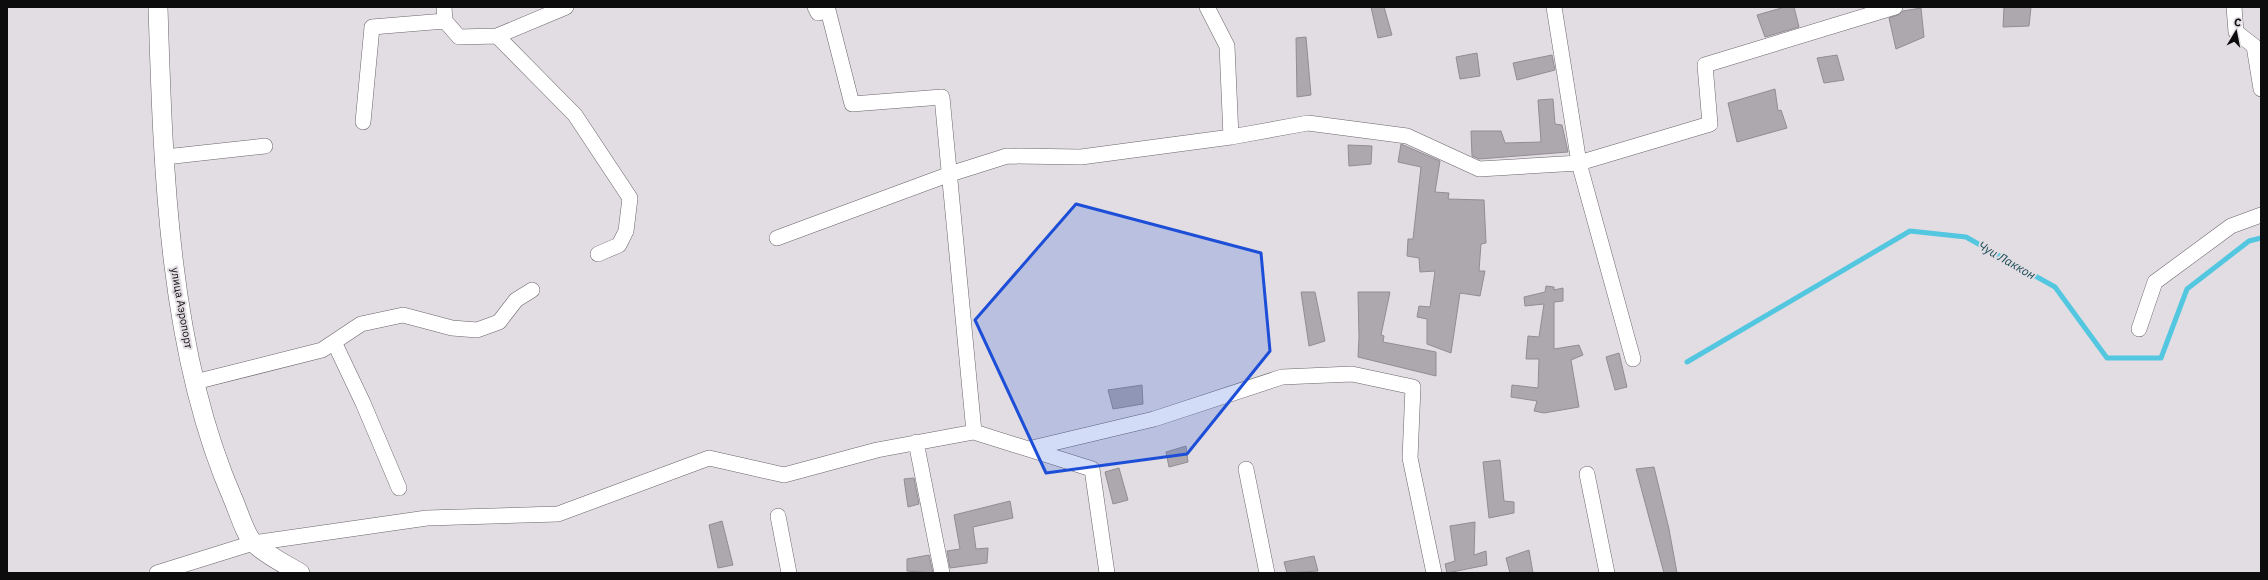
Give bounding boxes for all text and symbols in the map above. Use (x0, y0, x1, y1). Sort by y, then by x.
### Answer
north arrow (2216, 12, 2256, 52)
text: С (2233, 15, 2242, 30)
water label: Чуи Лаккон (1976, 238, 2039, 283)
street label: улица Аэропорт (168, 266, 196, 350)

